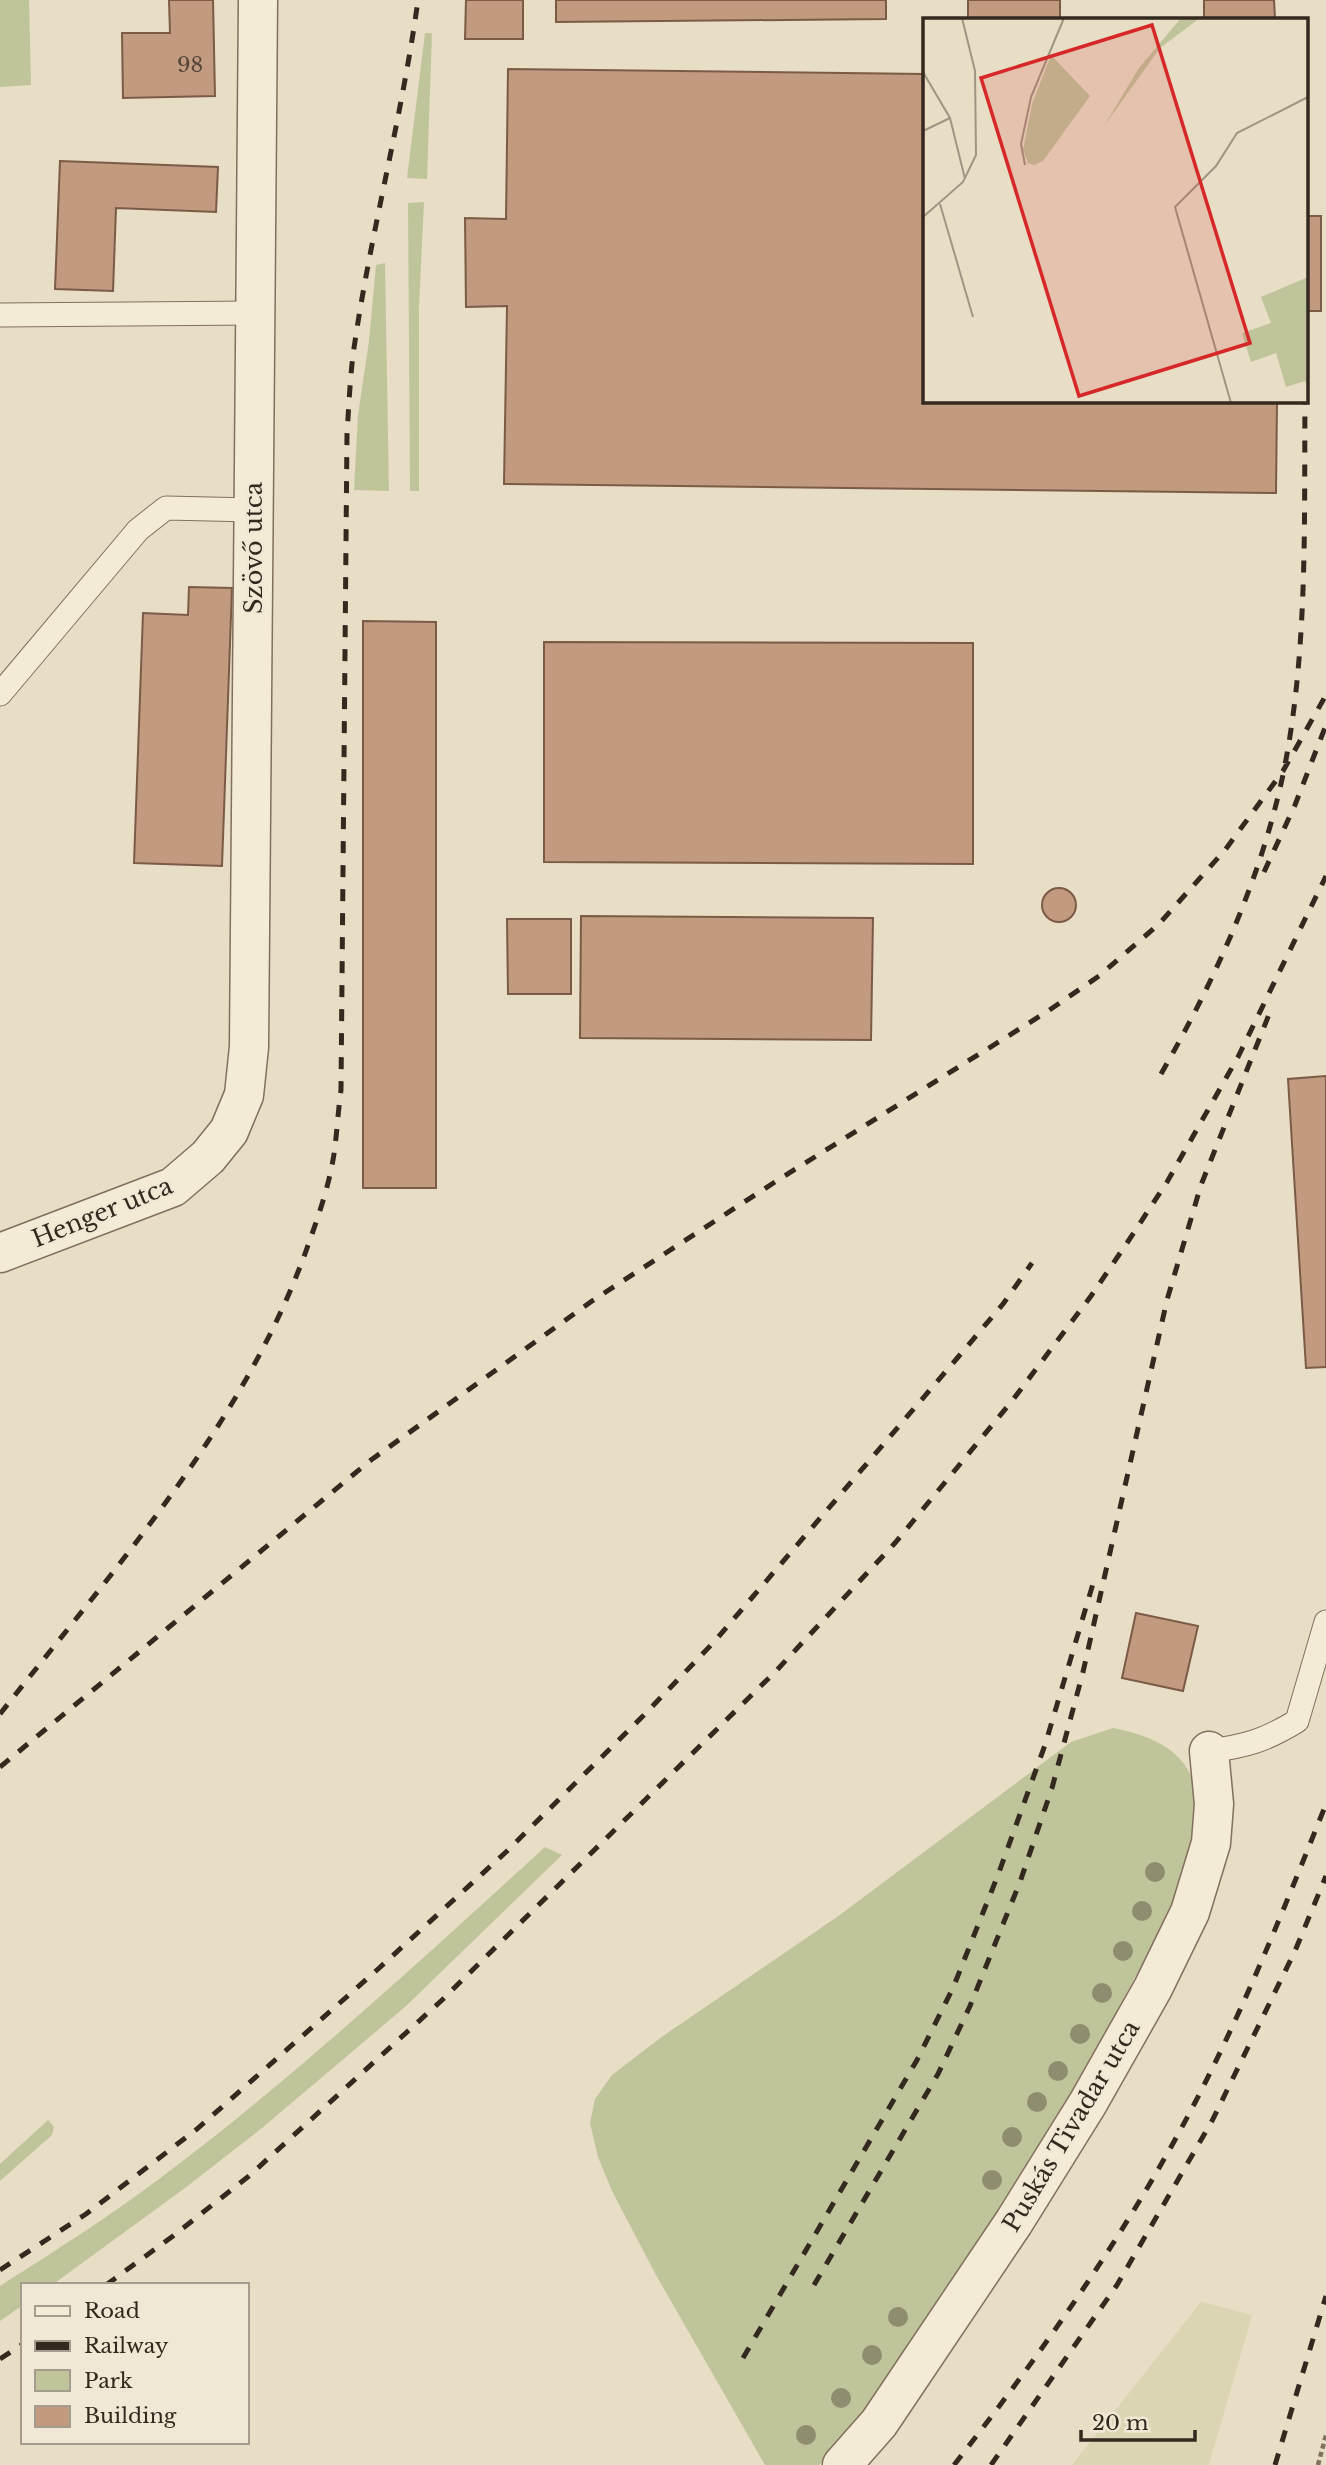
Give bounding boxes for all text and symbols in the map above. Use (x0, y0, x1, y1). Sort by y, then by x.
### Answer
inset map (923, 18, 1308, 402)
house number: 98 (177, 52, 203, 78)
street label: Szövő utca (239, 481, 268, 614)
street label: Henger utca (28, 1170, 177, 1253)
street label: Puskás Tivadar utca (996, 2014, 1146, 2237)
legend (21, 2283, 248, 2444)
text: Road (84, 2298, 140, 2324)
text: Railway (84, 2333, 169, 2359)
text: Park (84, 2368, 133, 2394)
scale bar (1081, 2398, 1195, 2442)
text: Building (84, 2403, 177, 2429)
text: 20 m (1092, 2410, 1149, 2436)

